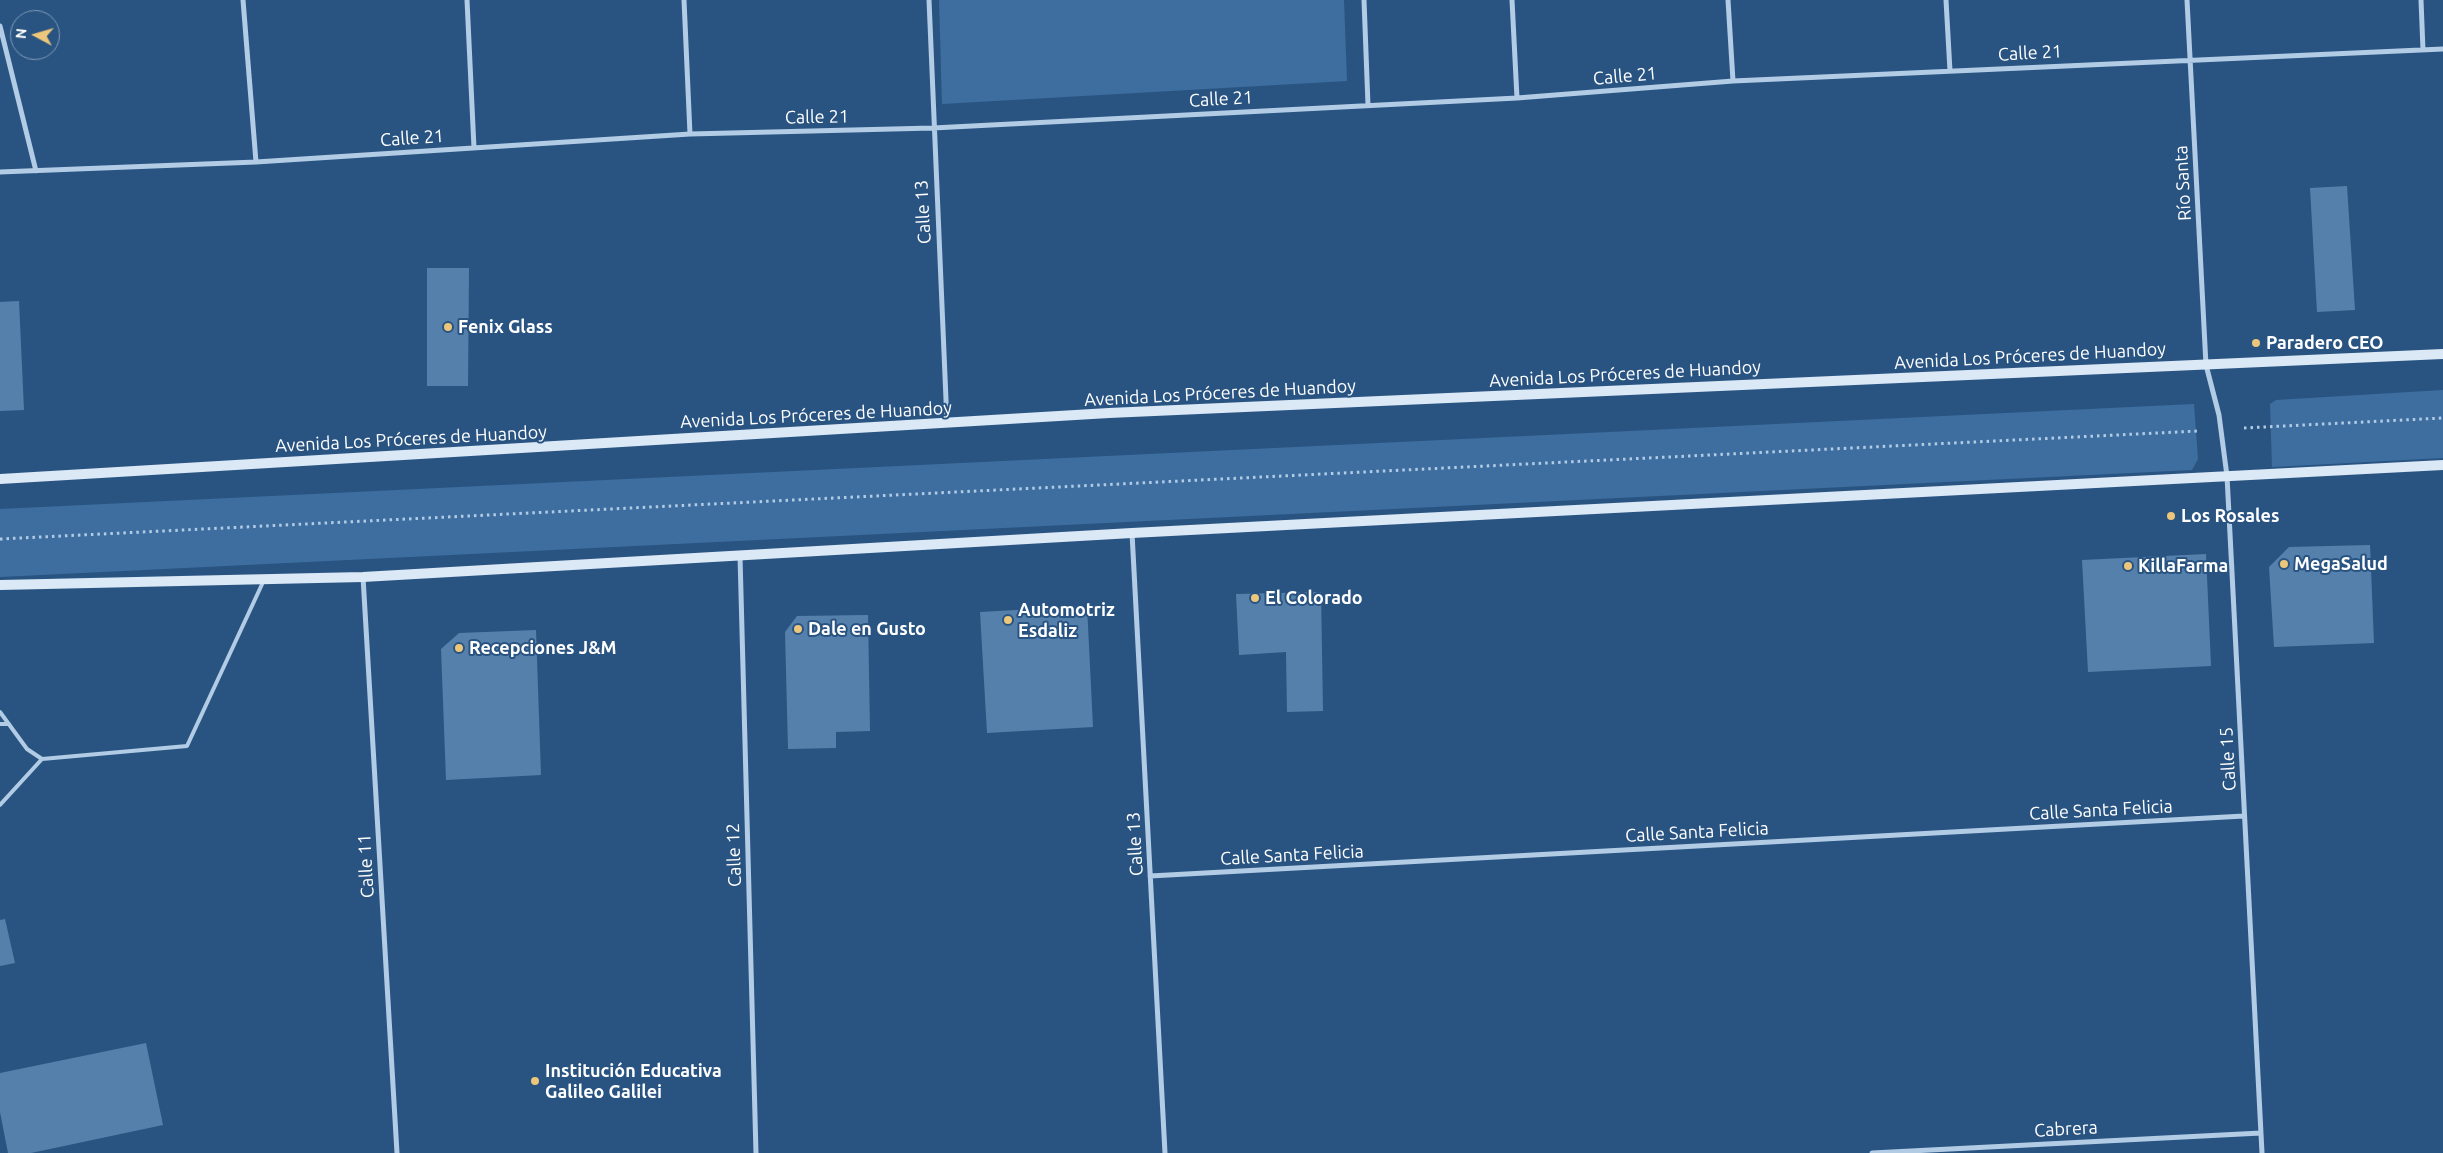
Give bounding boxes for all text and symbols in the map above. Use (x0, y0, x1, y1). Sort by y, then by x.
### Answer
north arrow (10, 10, 60, 60)
text: N (13, 28, 30, 40)
street label: Calle 21 (1997, 41, 2063, 65)
street label: Calle 21 (1592, 62, 1658, 90)
street label: Calle 21 (1188, 87, 1254, 111)
street label: Calle 21 (785, 106, 849, 128)
street label: Calle 21 (379, 125, 445, 151)
street label: Río Santa (2170, 145, 2196, 221)
street label: Calle 13 (911, 179, 935, 245)
place label: Fenix Glass (458, 316, 553, 338)
marker: Fenix Glass (442, 321, 454, 333)
place label: Paradero CEO (2266, 332, 2383, 354)
marker: Paradero CEO (2250, 337, 2262, 349)
street label: Avenida Los Próceres de Huandoy (1894, 338, 2166, 374)
street label: Avenida Los Próceres de Huandoy (1489, 356, 1761, 392)
street label: Avenida Los Próceres de Huandoy (1084, 375, 1356, 411)
street label: Avenida Los Próceres de Huandoy (680, 397, 952, 433)
street label: Avenida Los Próceres de Huandoy (275, 421, 547, 457)
place label: Los Rosales (2181, 505, 2279, 527)
marker: Los Rosales (2165, 510, 2177, 522)
place label: MegaSalud (2294, 553, 2388, 575)
place label: KillaFarma (2138, 555, 2228, 577)
marker: MegaSalud (2278, 558, 2290, 570)
marker: KillaFarma (2122, 560, 2134, 572)
place label: El Colorado (1265, 587, 1363, 609)
marker: El Colorado (1249, 592, 1261, 604)
place label: Automotriz Esdaliz (1018, 599, 1115, 642)
marker: Automotriz Esdaliz (1002, 614, 1014, 626)
place label: Dale en Gusto (808, 618, 926, 640)
marker: Dale en Gusto (792, 623, 804, 635)
place label: Recepciones J&M (469, 637, 617, 659)
marker: Recepciones J&M (453, 642, 465, 654)
street label: Calle 15 (2216, 726, 2240, 792)
street label: Calle Santa Felicia (2029, 795, 2173, 825)
street label: Calle 13 (1123, 811, 1147, 877)
street label: Calle Santa Felicia (1625, 817, 1769, 847)
street label: Calle 12 (722, 823, 746, 887)
street label: Calle 11 (354, 833, 378, 899)
street label: Calle Santa Felicia (1220, 840, 1364, 870)
place label: Institución Educativa Galileo Galilei (545, 1060, 722, 1102)
marker: Institución Educativa Galileo Galilei (529, 1075, 541, 1087)
street label: Cabrera (2034, 1117, 2098, 1141)

